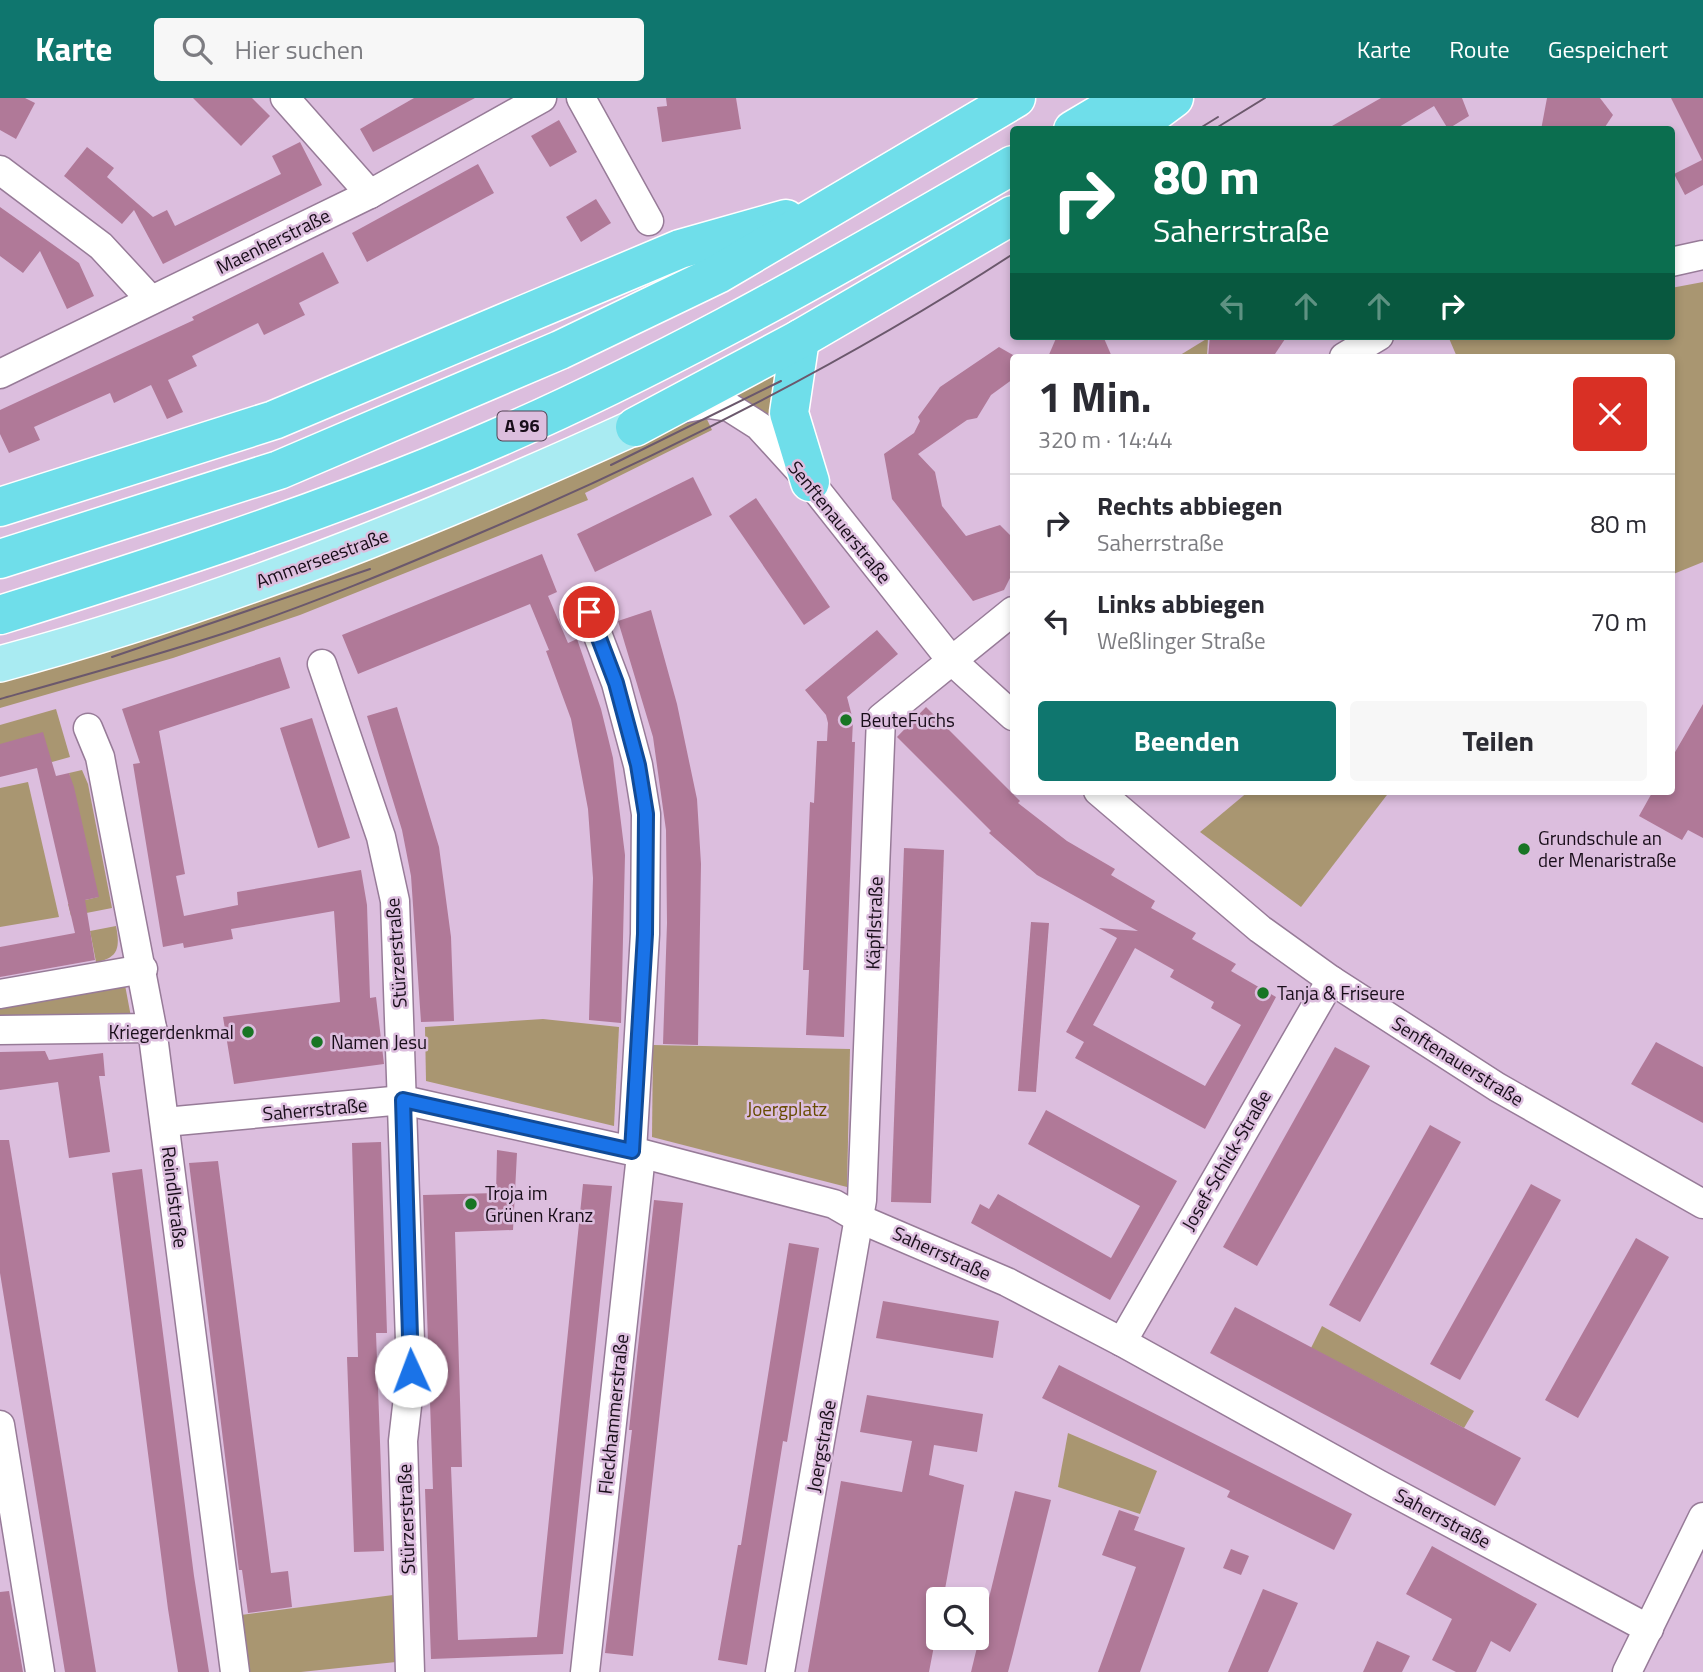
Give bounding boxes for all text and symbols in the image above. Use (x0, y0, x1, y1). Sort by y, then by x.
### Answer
search box (154, 18, 644, 81)
text: Karte (35, 24, 112, 74)
icon: search (178, 30, 216, 68)
text: Hier suchen (234, 30, 364, 69)
text: Karte (1357, 31, 1411, 67)
text: Route (1449, 31, 1510, 67)
text: Gespeichert (1548, 31, 1668, 67)
text: 80 m (1153, 138, 1260, 213)
icon: right (1038, 154, 1129, 245)
street label: Maenherstraße (211, 200, 335, 281)
text: Saherrstraße (1153, 206, 1330, 254)
icon: left (1214, 287, 1252, 325)
icon: ahead (1287, 287, 1325, 325)
icon: ahead (1360, 287, 1398, 325)
icon: right (1433, 287, 1471, 325)
text: 1 Min. (1038, 364, 1152, 428)
button: close (1573, 377, 1647, 451)
road number: A 96 (498, 412, 546, 440)
text: 320 m · 14:44 (1038, 422, 1173, 457)
street label: Senftenauerstraße (782, 454, 899, 589)
text: Rechts abbiegen (1097, 486, 1283, 525)
icon: right (1038, 504, 1076, 542)
text: 80 m (1590, 504, 1647, 543)
street label: Ammerseestraße (251, 520, 392, 595)
text: Saherrstraße (1097, 525, 1224, 560)
pin (559, 582, 619, 642)
text: Links abbiegen (1097, 584, 1265, 623)
icon: arrive (570, 593, 608, 631)
icon: left (1038, 602, 1076, 640)
text: 70 m (1590, 602, 1647, 641)
text: Weßlinger Straße (1097, 623, 1266, 658)
button: Beenden (1038, 701, 1336, 781)
button: Teilen (1350, 701, 1647, 781)
place label: BeuteFuchs (860, 705, 955, 734)
marker: BeuteFuchs (838, 712, 854, 728)
place label: Grundschule an der Menaristraße (1538, 823, 1676, 874)
marker: Grundschule an der Menaristraße (1516, 841, 1532, 857)
street label: Käpflstraße (857, 876, 890, 970)
street label: Stürzerstraße (377, 897, 414, 1009)
place label: Tanja & Friseure (1277, 978, 1405, 1007)
marker: Tanja & Friseure (1255, 985, 1271, 1001)
street label: Senftenauerstraße (1387, 1008, 1530, 1113)
place label: Kriegerdenkmal (108, 1017, 234, 1046)
marker: Kriegerdenkmal (240, 1024, 256, 1040)
place label: Namen Jesu (331, 1027, 427, 1056)
marker: Namen Jesu (309, 1034, 325, 1050)
street label: Josef-Schick-Straße (1174, 1084, 1278, 1235)
street label: Saherrstraße (261, 1089, 368, 1128)
park label: Joergplatz (747, 1094, 827, 1123)
street label: Reindlstraße (155, 1145, 196, 1249)
place label: Troja im Grünen Kranz (485, 1178, 593, 1229)
marker: Troja im Grünen Kranz (463, 1196, 479, 1212)
street label: Saherrstraße (888, 1218, 996, 1287)
street label: Fleckhammerstraße (590, 1332, 635, 1496)
position arrow (374, 1334, 448, 1408)
street label: Joergstraße (798, 1397, 843, 1494)
street label: Stürzerstraße (389, 1463, 422, 1575)
street label: Saherrstraße (1390, 1480, 1496, 1555)
map controls (926, 1587, 989, 1650)
button: search (926, 1587, 989, 1650)

